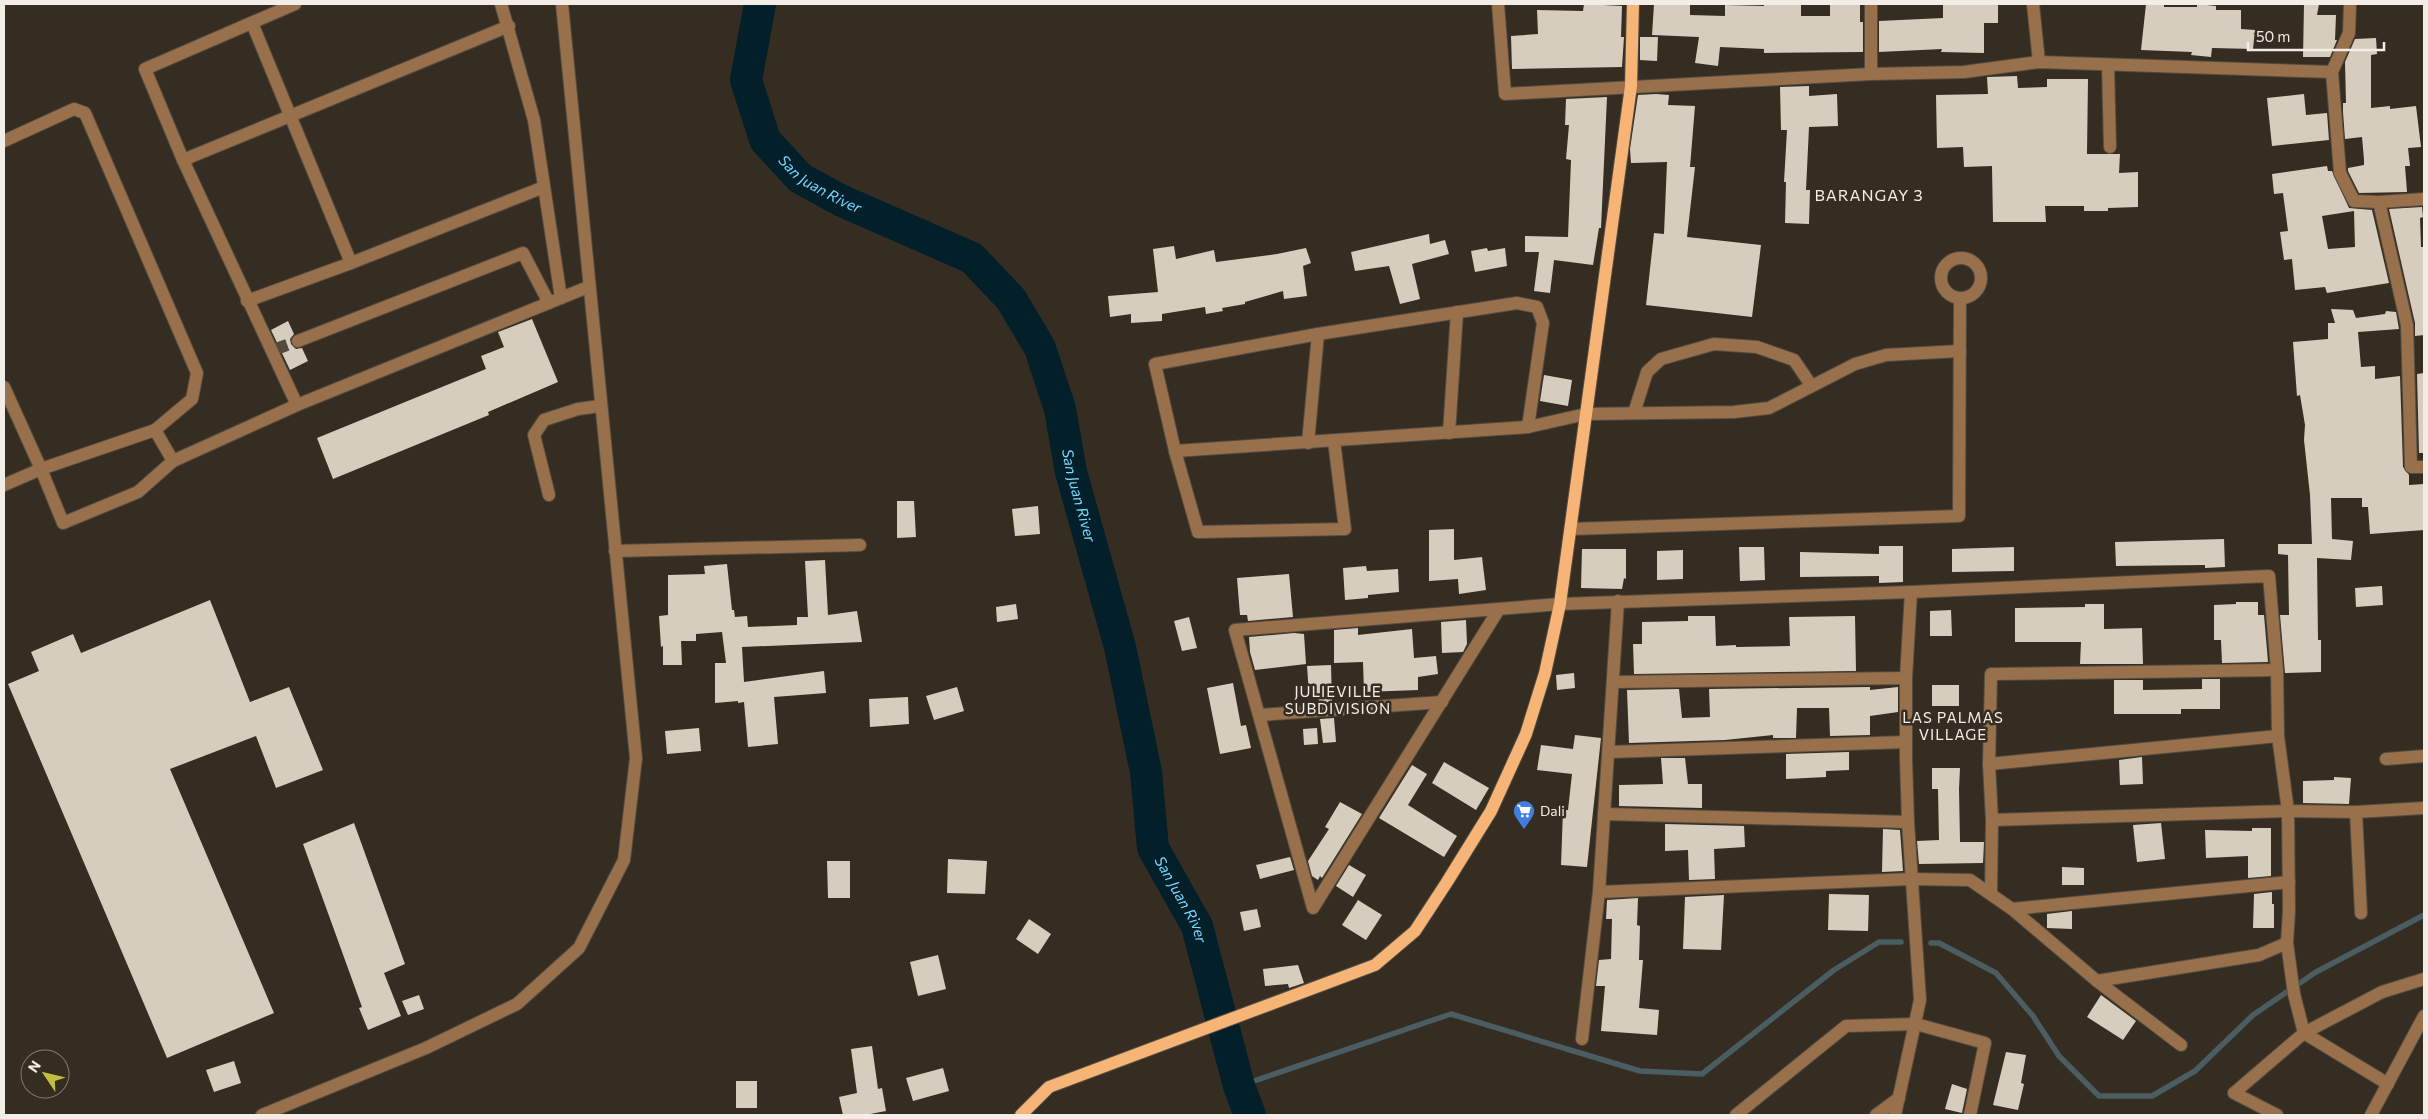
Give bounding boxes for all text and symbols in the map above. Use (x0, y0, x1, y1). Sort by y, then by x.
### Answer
scale bar (2248, 20, 2384, 52)
text: 50 m (2256, 27, 2290, 45)
water label: San Juan River (775, 151, 865, 217)
district label: BARANGAY 3 (1814, 185, 1924, 204)
water label: San Juan River (1059, 447, 1100, 545)
district label: JULIEVILLE SUBDIVISION (1285, 682, 1391, 717)
district label: LAS PALMAS VILLAGE (1902, 708, 2004, 743)
supermarket icon: Dali (1512, 799, 1536, 830)
place label: Dali (1540, 802, 1565, 819)
water label: San Juan River (1151, 853, 1211, 946)
north arrow (20, 1049, 70, 1099)
text: N (24, 1057, 44, 1075)

